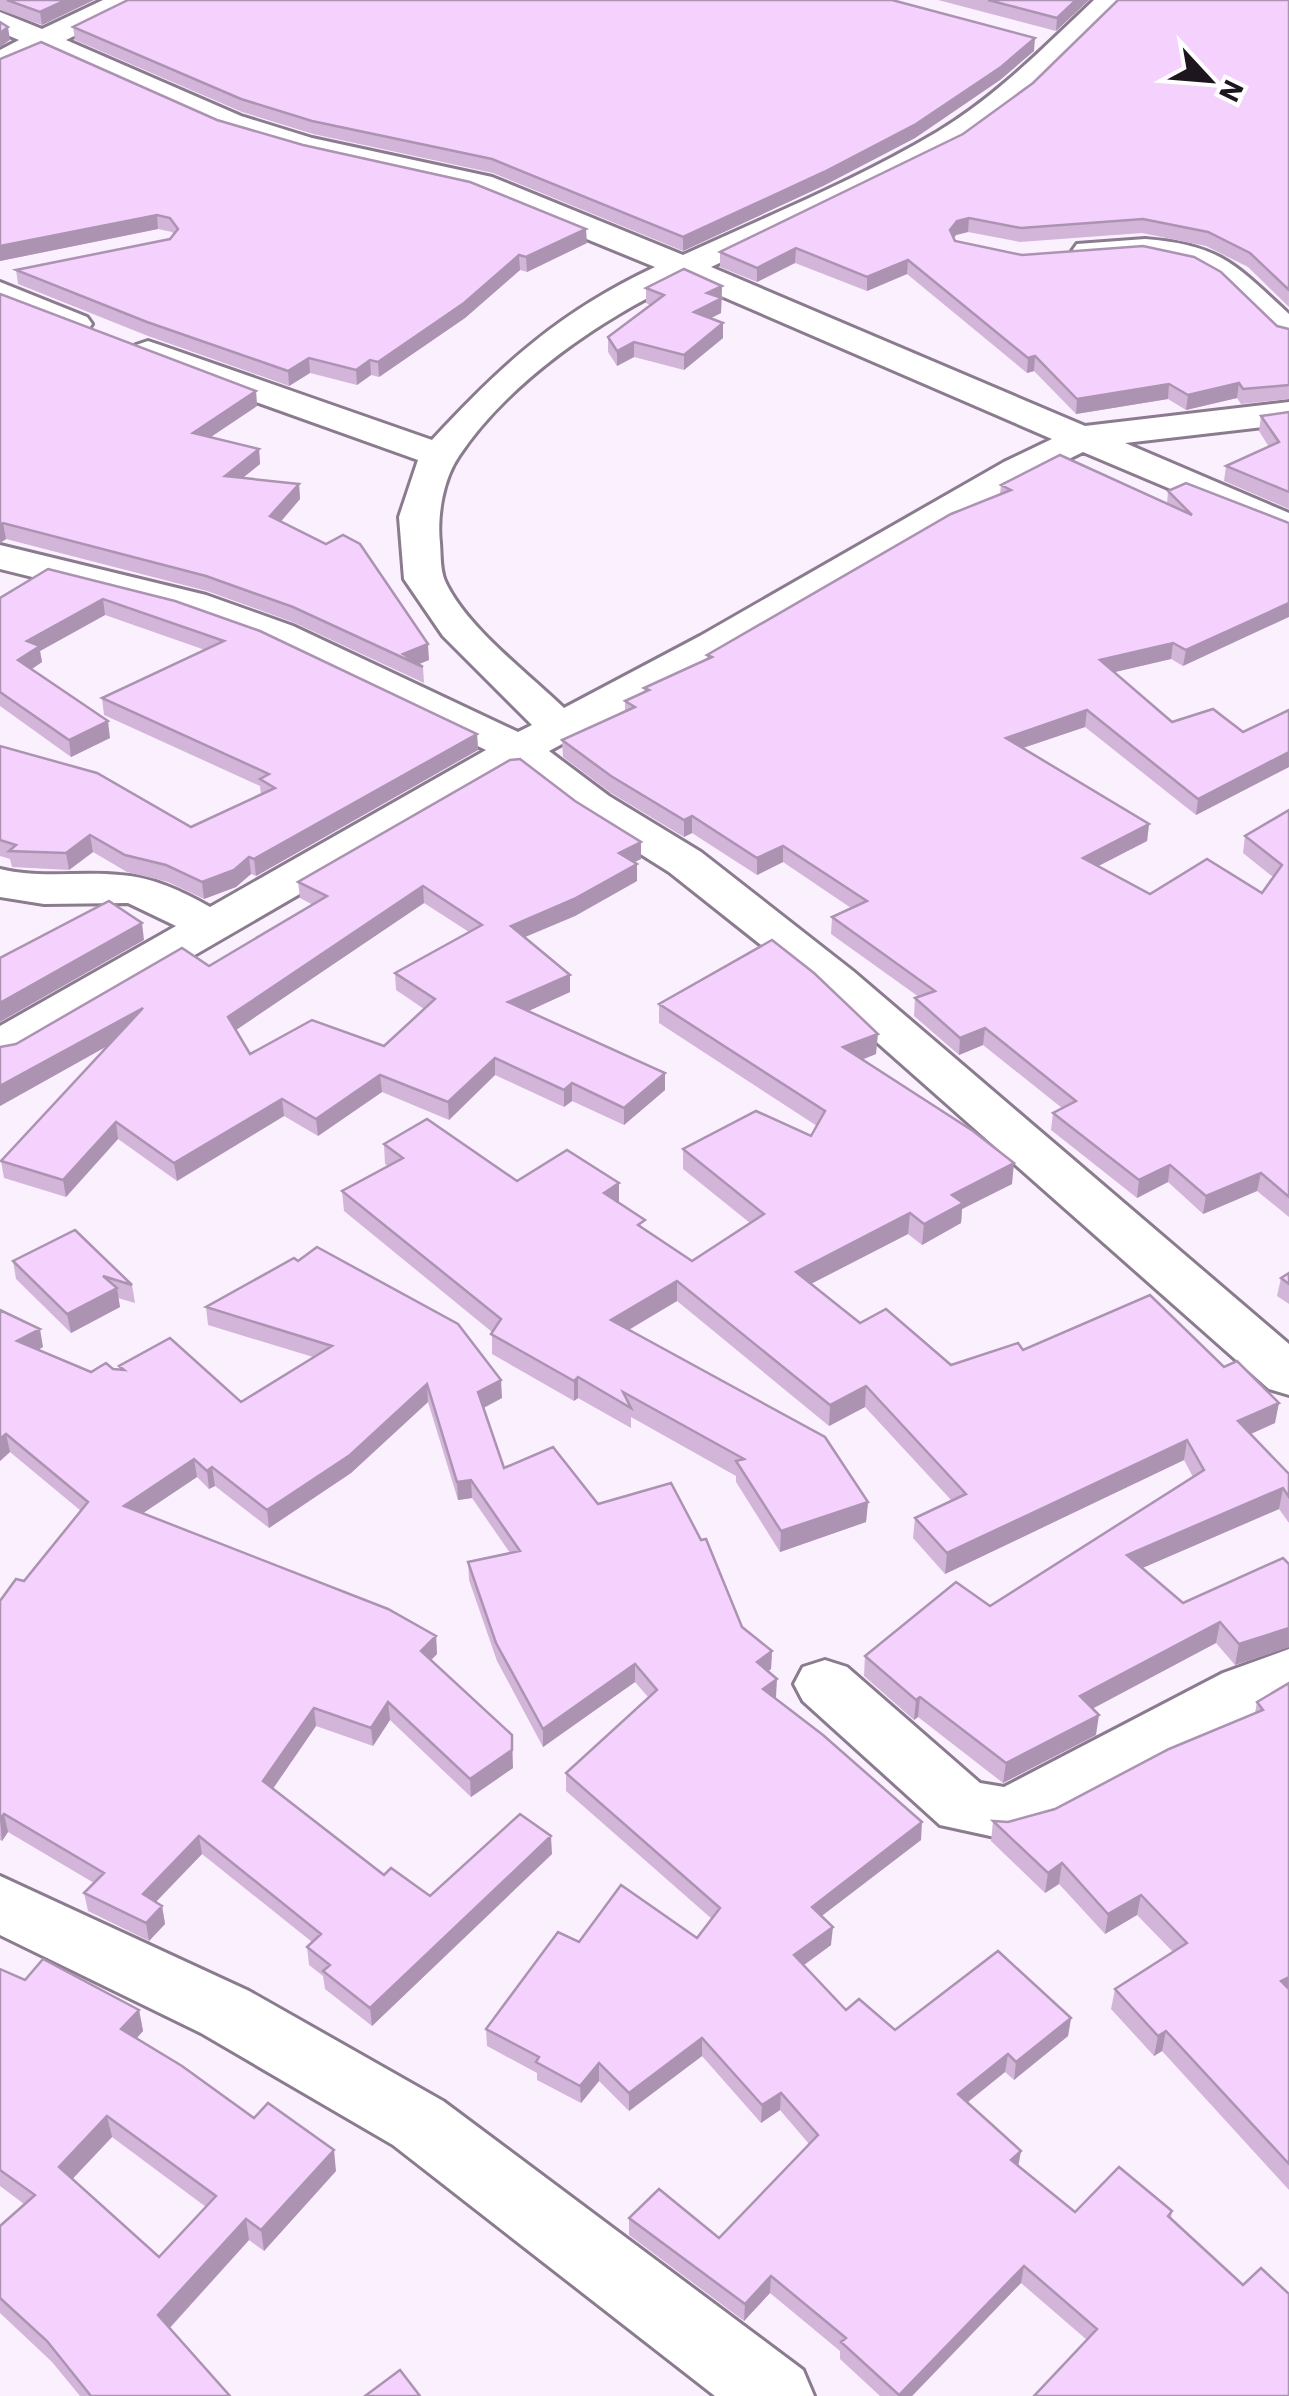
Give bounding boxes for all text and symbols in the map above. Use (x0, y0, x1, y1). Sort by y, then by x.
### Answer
north arrow (1159, 30, 1259, 130)
text: N (1211, 74, 1253, 108)

